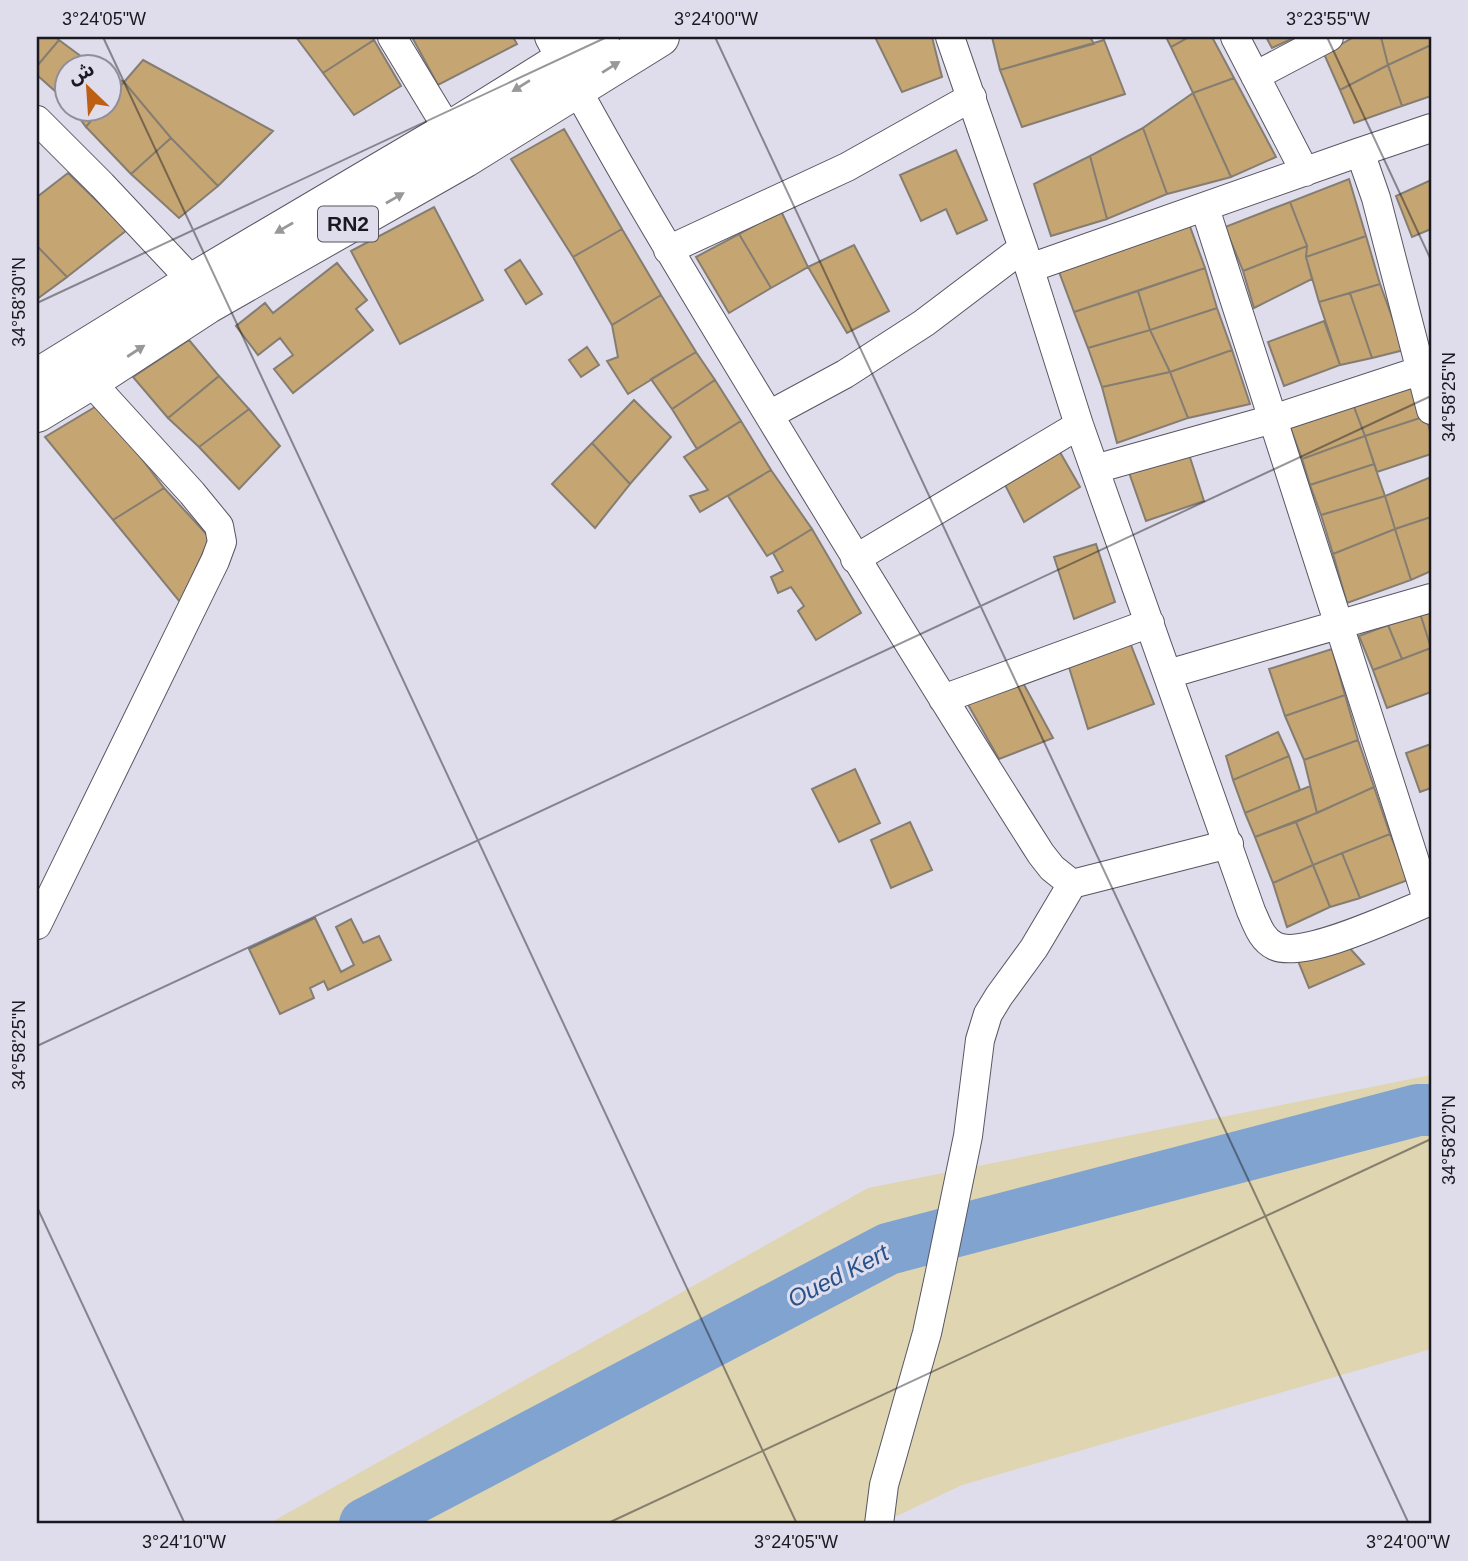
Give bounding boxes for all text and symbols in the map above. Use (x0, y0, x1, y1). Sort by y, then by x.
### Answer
text: 3°24'05"W (62, 9, 146, 29)
text: 3°24'00"W (674, 9, 758, 29)
text: 3°23'55"W (1286, 9, 1370, 29)
north arrow (52, 52, 122, 122)
text: ش (65, 58, 97, 88)
one-way arrow (601, 61, 620, 74)
one-way arrow (512, 79, 531, 92)
one-way arrow (385, 192, 405, 204)
road number: RN2 (318, 206, 378, 242)
one-way arrow (275, 222, 294, 234)
text: 34°58'30"N (9, 257, 29, 347)
one-way arrow (127, 345, 146, 358)
text: 34°58'25"N (1439, 352, 1459, 442)
text: 34°58'25"N (9, 1000, 29, 1090)
text: 34°58'20"N (1439, 1095, 1459, 1185)
water label: Oued Kert (783, 1238, 894, 1312)
text: 3°24'10"W (142, 1532, 226, 1552)
text: 3°24'05"W (754, 1532, 838, 1552)
text: 3°24'00"W (1366, 1532, 1450, 1552)

